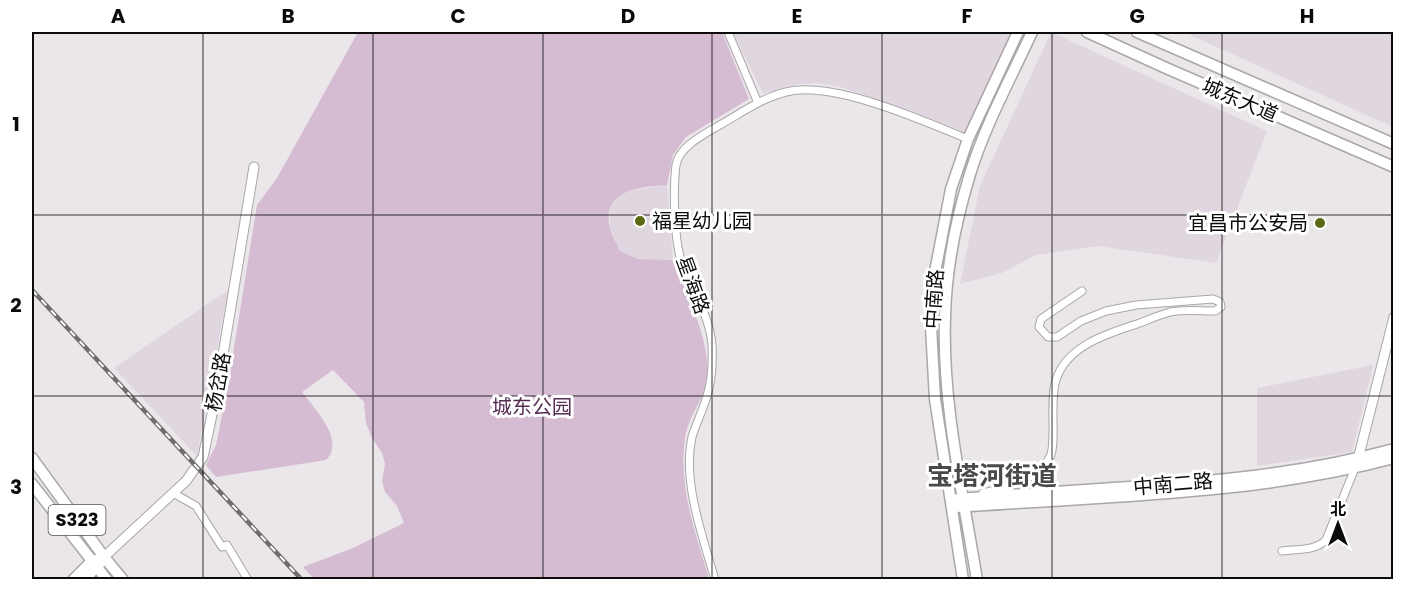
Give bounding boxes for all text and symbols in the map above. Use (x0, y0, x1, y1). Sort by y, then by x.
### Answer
text: A (111, 2, 126, 30)
text: B (281, 2, 295, 30)
text: C (450, 2, 466, 30)
text: D (621, 2, 635, 30)
text: E (792, 2, 802, 30)
text: F (962, 2, 973, 30)
text: G (1129, 2, 1145, 30)
text: H (1300, 2, 1314, 30)
street label: 城东大道 (1198, 71, 1282, 129)
text: 1 (12, 110, 20, 138)
place label: 福星幼儿园 (652, 207, 752, 235)
place label: 宜昌市公安局 (1188, 209, 1308, 237)
marker: 福星幼儿园 (633, 214, 647, 228)
marker: 宜昌市公安局 (1313, 216, 1327, 230)
street label: 星海路 (670, 252, 716, 318)
street label: 中南路 (918, 268, 950, 330)
text: 2 (10, 291, 22, 319)
street label: 杨岔路 (199, 350, 237, 414)
park label: 城东公园 (492, 393, 572, 421)
district label: 宝塔河街道 (927, 458, 1057, 494)
street label: 中南二路 (1132, 467, 1214, 501)
text: 3 (10, 473, 22, 501)
north arrow (1308, 494, 1368, 554)
text: 北 (1330, 498, 1346, 521)
road number: S323 (48, 505, 106, 535)

